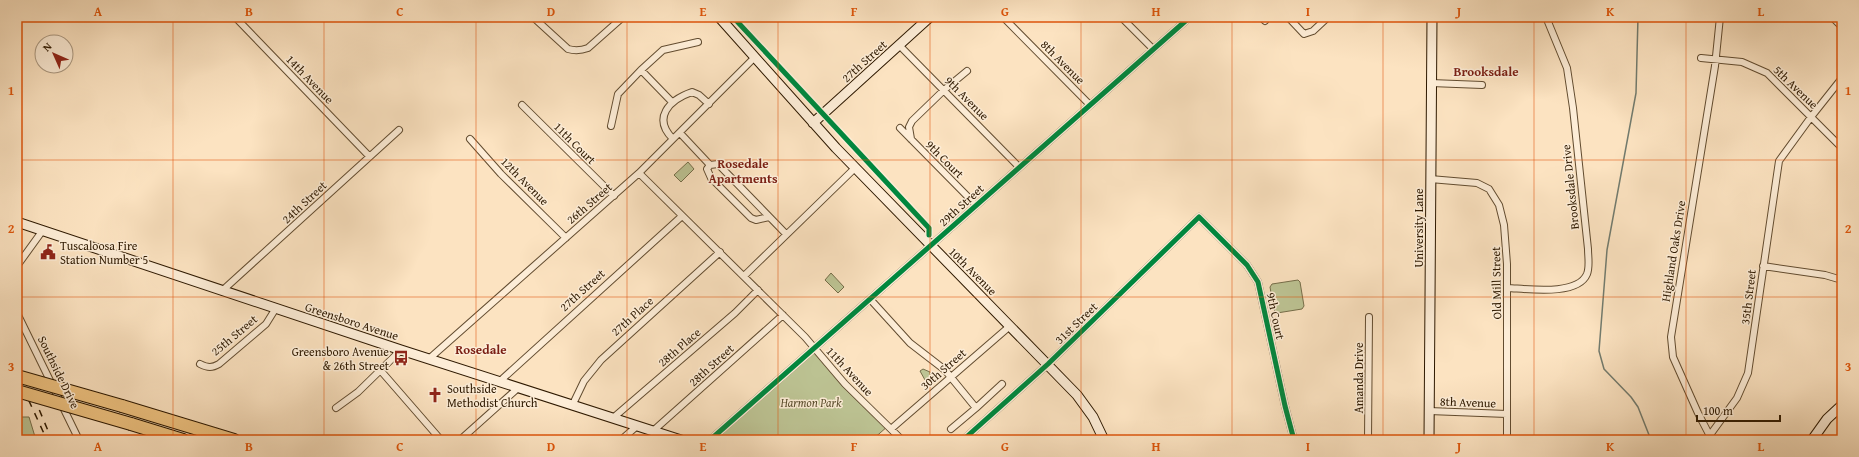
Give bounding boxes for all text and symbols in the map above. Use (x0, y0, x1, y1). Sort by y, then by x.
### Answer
text: A (94, 2, 103, 21)
text: B (245, 2, 253, 21)
text: C (396, 2, 404, 21)
text: D (547, 2, 555, 21)
text: E (700, 2, 707, 21)
text: F (851, 2, 858, 21)
text: G (1001, 2, 1009, 21)
text: H (1151, 2, 1161, 21)
text: I (1306, 2, 1310, 21)
text: J (1455, 2, 1462, 21)
text: K (1606, 2, 1615, 21)
text: L (1758, 2, 1765, 21)
north arrow (34, 34, 74, 74)
street label: 27th Street (838, 36, 891, 86)
street label: 8th Avenue (1037, 36, 1089, 88)
text: N (39, 38, 56, 55)
street label: 14th Avenue (282, 51, 338, 107)
street label: 5th Avenue (1770, 61, 1822, 113)
district label: Brooksdale (1453, 62, 1519, 81)
street label: 9th Avenue (941, 72, 993, 124)
text: 1 (8, 81, 14, 100)
text: 1 (1845, 81, 1851, 100)
street label: 11th Court (550, 118, 600, 168)
street label: 9th Court (922, 136, 968, 182)
street label: Brooksdale Drive (1557, 143, 1583, 230)
street label: 12th Avenue (497, 153, 553, 209)
district label: Rosedale Apartments (709, 154, 778, 188)
street label: 24th Street (278, 176, 331, 227)
street label: 26th Street (562, 178, 616, 228)
street label: 29th Street (935, 180, 988, 230)
street label: University Lane (1410, 188, 1427, 268)
street label: Highland Oaks Drive (1657, 199, 1689, 303)
text: 2 (8, 219, 15, 238)
text: 2 (1845, 219, 1852, 238)
place label: Tuscaloosa Fire Station Number 5 (60, 237, 148, 268)
public building icon: Tuscaloosa Fire Station Number 5 (39, 243, 57, 261)
street label: 10th Avenue (945, 243, 1001, 299)
street label: Old Mill Street (1487, 246, 1505, 319)
street label: 27th Street (556, 265, 609, 315)
street label: 35th Street (1736, 268, 1760, 326)
street label: 9th Court (1263, 291, 1289, 342)
street label: 27th Place (607, 292, 657, 340)
street label: Greensboro Avenue (303, 298, 401, 344)
street label: 31st Street (1051, 298, 1102, 348)
street label: 25th Street (207, 310, 261, 359)
street label: 28th Place (654, 323, 704, 370)
street label: Southside Drive (34, 333, 84, 412)
district label: Rosedale (455, 340, 507, 359)
street label: 28th Street (685, 340, 738, 390)
street label: Amanda Drive (1350, 342, 1367, 414)
place label: Greensboro Avenue & 26th Street (292, 343, 390, 374)
street label: 11th Avenue (823, 343, 878, 400)
street label: 30th Street (916, 344, 970, 394)
bus stop icon: Greensboro Avenue & 26th Street (392, 349, 410, 367)
text: 3 (8, 357, 14, 376)
text: 3 (1845, 357, 1851, 376)
place label: Southside Methodist Church (447, 380, 538, 411)
church icon: Southside Methodist Church (426, 386, 444, 404)
street label: 8th Avenue (1440, 393, 1497, 411)
park label: Harmon Park (779, 394, 842, 411)
scale bar (1697, 397, 1780, 423)
text: 100 m (1703, 402, 1733, 419)
text: A (94, 437, 103, 456)
text: B (245, 437, 253, 456)
text: C (396, 437, 404, 456)
text: D (547, 437, 555, 456)
text: E (700, 437, 707, 456)
text: F (851, 437, 858, 456)
text: G (1001, 437, 1009, 456)
text: H (1151, 437, 1161, 456)
text: I (1306, 437, 1310, 456)
text: J (1455, 437, 1462, 456)
text: K (1606, 437, 1615, 456)
text: L (1758, 437, 1765, 456)

